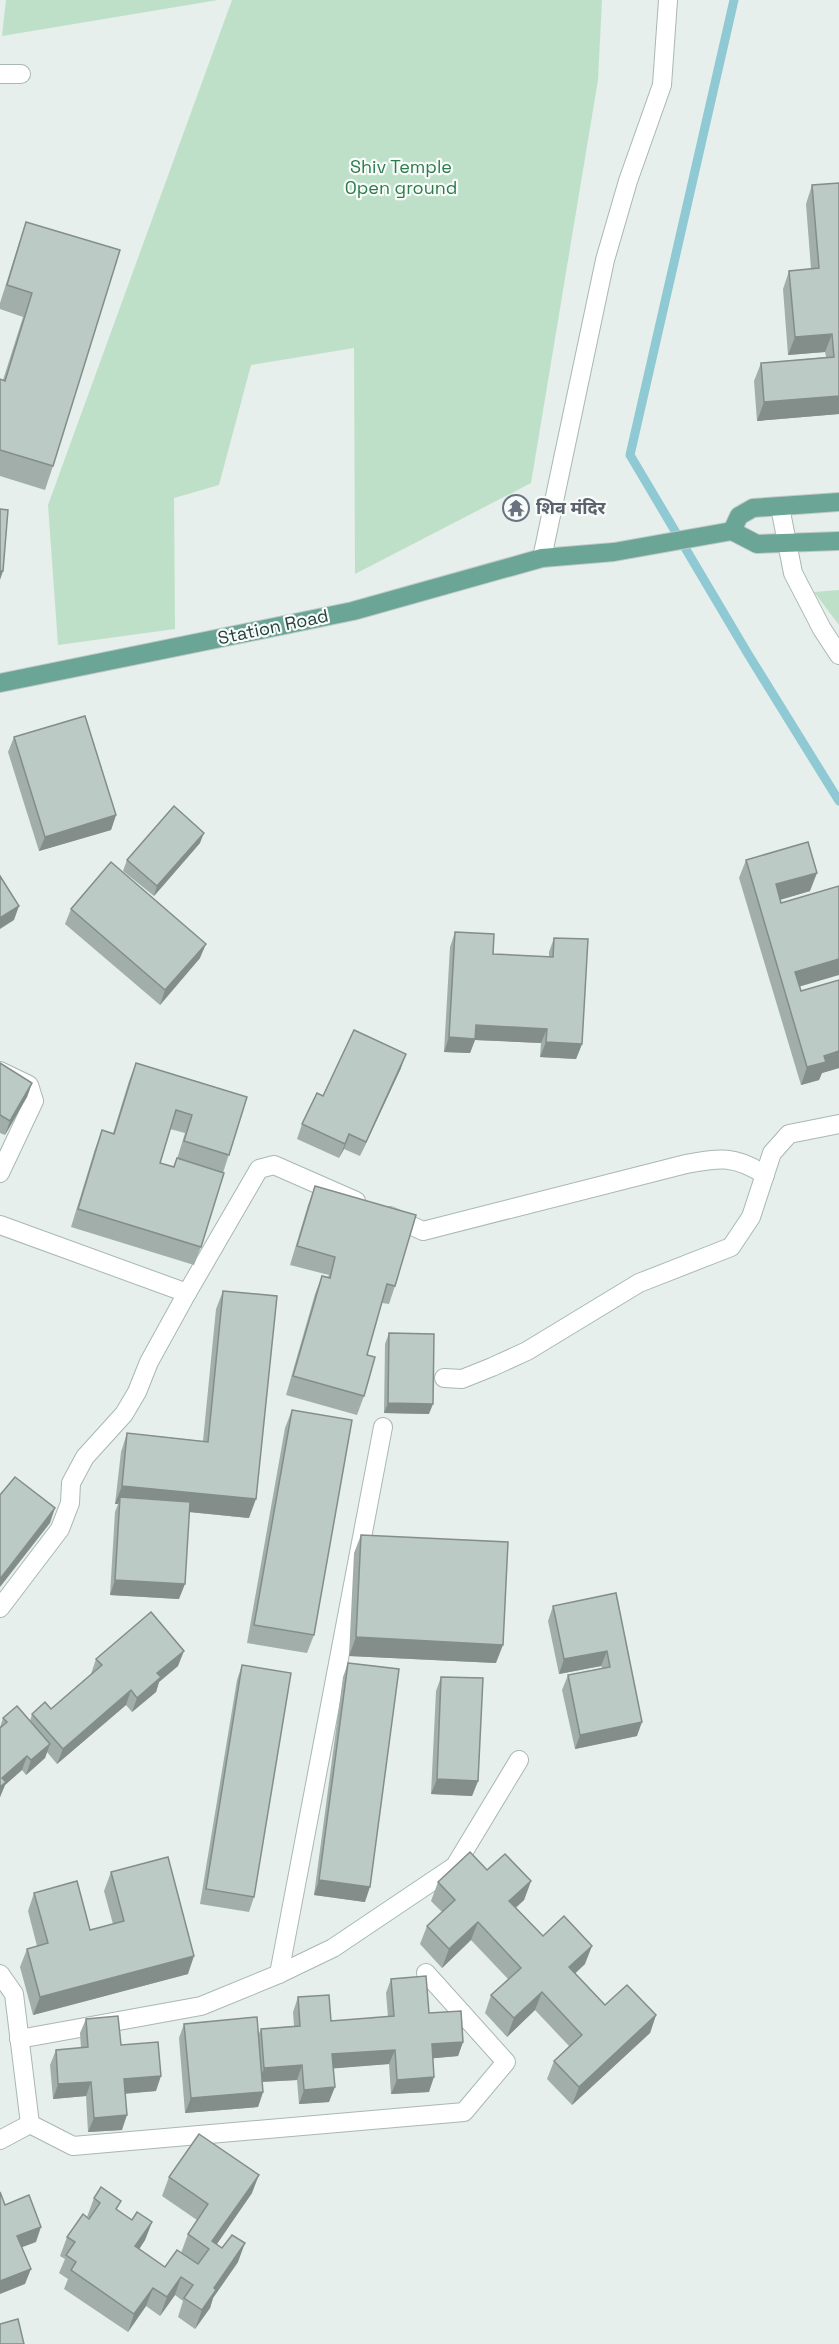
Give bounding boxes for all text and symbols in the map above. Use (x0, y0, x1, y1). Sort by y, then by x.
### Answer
park label: Shiv Temple Open ground (345, 155, 457, 199)
temple icon: शिव मंदिर (501, 493, 531, 523)
place label: शिव मंदिर (536, 496, 607, 519)
street label: Station Road (215, 604, 330, 649)

